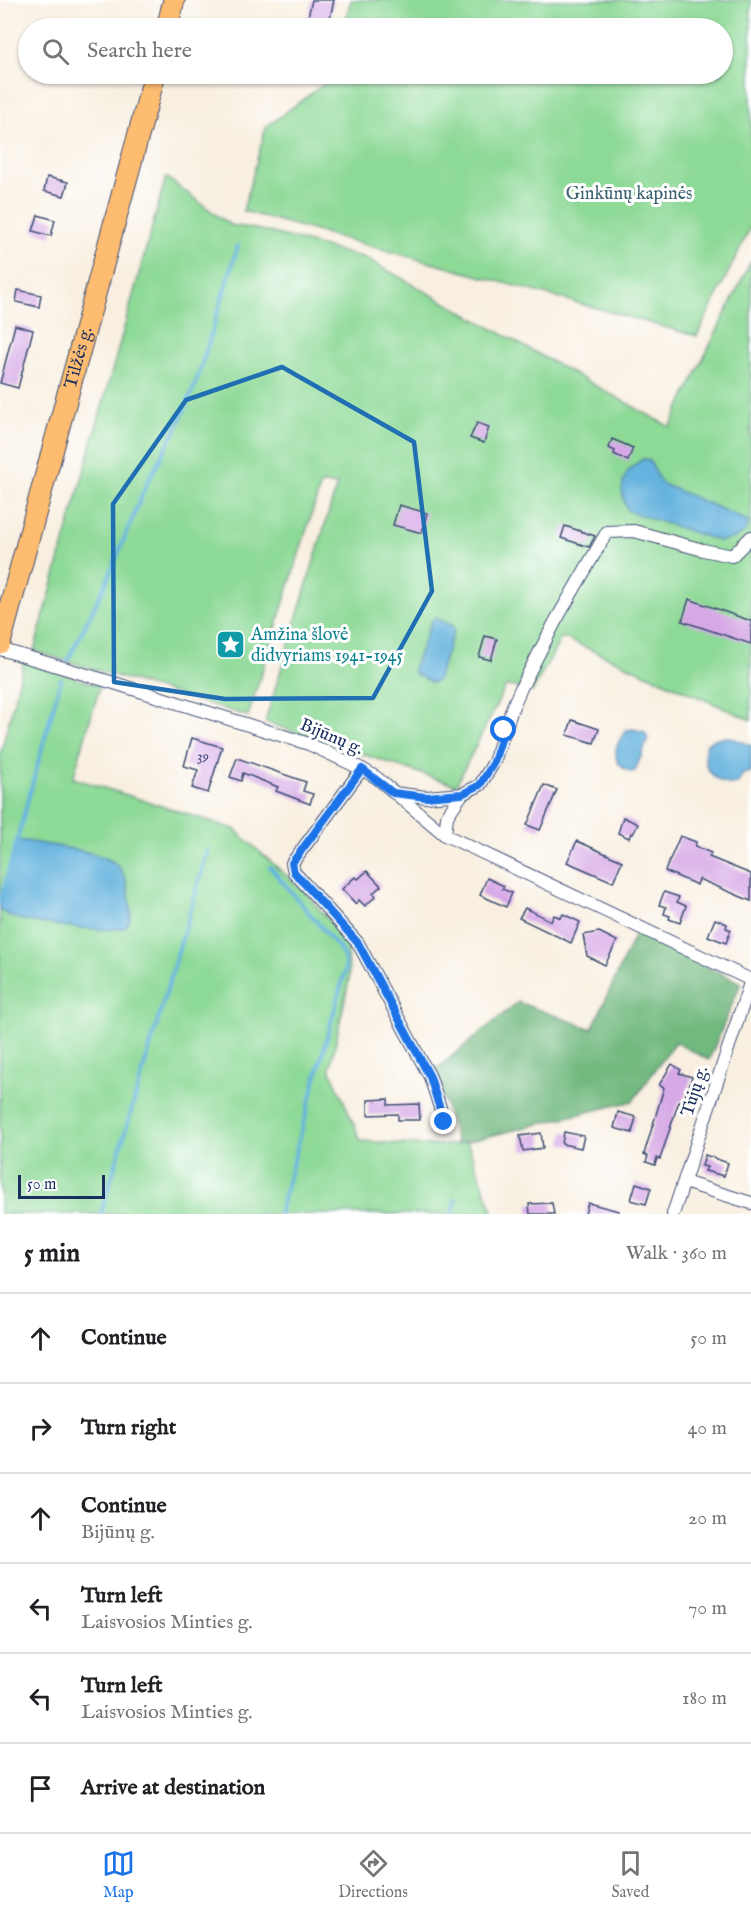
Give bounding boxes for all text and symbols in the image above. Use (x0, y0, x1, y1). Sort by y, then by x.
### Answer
search box (18, 18, 733, 84)
icon: search (39, 35, 72, 68)
text: Search here (87, 37, 192, 65)
park label: Ginkūnų kapinės (566, 183, 692, 206)
street label: Tilžės g. (60, 324, 99, 391)
place label: Amžina šlovė didvyriams 1941-1945 (250, 624, 404, 668)
place icon: Amžina šlovė didvyriams 1941-1945 (214, 628, 246, 660)
street label: Bijūnų g. (296, 714, 367, 761)
route start (490, 716, 516, 742)
house number: 39 (197, 747, 209, 766)
street label: Tujų g. (676, 1063, 714, 1120)
route end (430, 1108, 456, 1134)
scale bar (18, 1172, 105, 1200)
text: 50 m (27, 1175, 56, 1195)
text: 5 min (24, 1237, 80, 1270)
text: Walk · 360 m (626, 1241, 727, 1266)
icon: ahead (24, 1322, 57, 1355)
text: Continue (81, 1324, 167, 1352)
text: 50 m (690, 1326, 727, 1351)
icon: right (24, 1412, 57, 1445)
text: Turn right (81, 1414, 176, 1442)
text: 40 m (688, 1416, 727, 1441)
text: Continue (81, 1492, 167, 1520)
icon: ahead (24, 1502, 57, 1535)
text: 20 m (688, 1506, 727, 1531)
text: Bijūnų g. (81, 1520, 155, 1545)
text: Turn left (81, 1582, 163, 1610)
icon: left (24, 1592, 57, 1625)
text: 70 m (688, 1596, 727, 1621)
text: Laisvosios Minties g. (81, 1610, 253, 1635)
text: Turn left (81, 1672, 163, 1700)
icon: left (24, 1682, 57, 1715)
text: 180 m (682, 1686, 727, 1711)
text: Laisvosios Minties g. (81, 1700, 253, 1725)
icon: arrive (24, 1772, 57, 1805)
text: Arrive at destination (81, 1774, 265, 1802)
tab: Map (102, 1847, 135, 1903)
tab: Directions (338, 1847, 408, 1903)
tab: Saved (611, 1847, 649, 1903)

